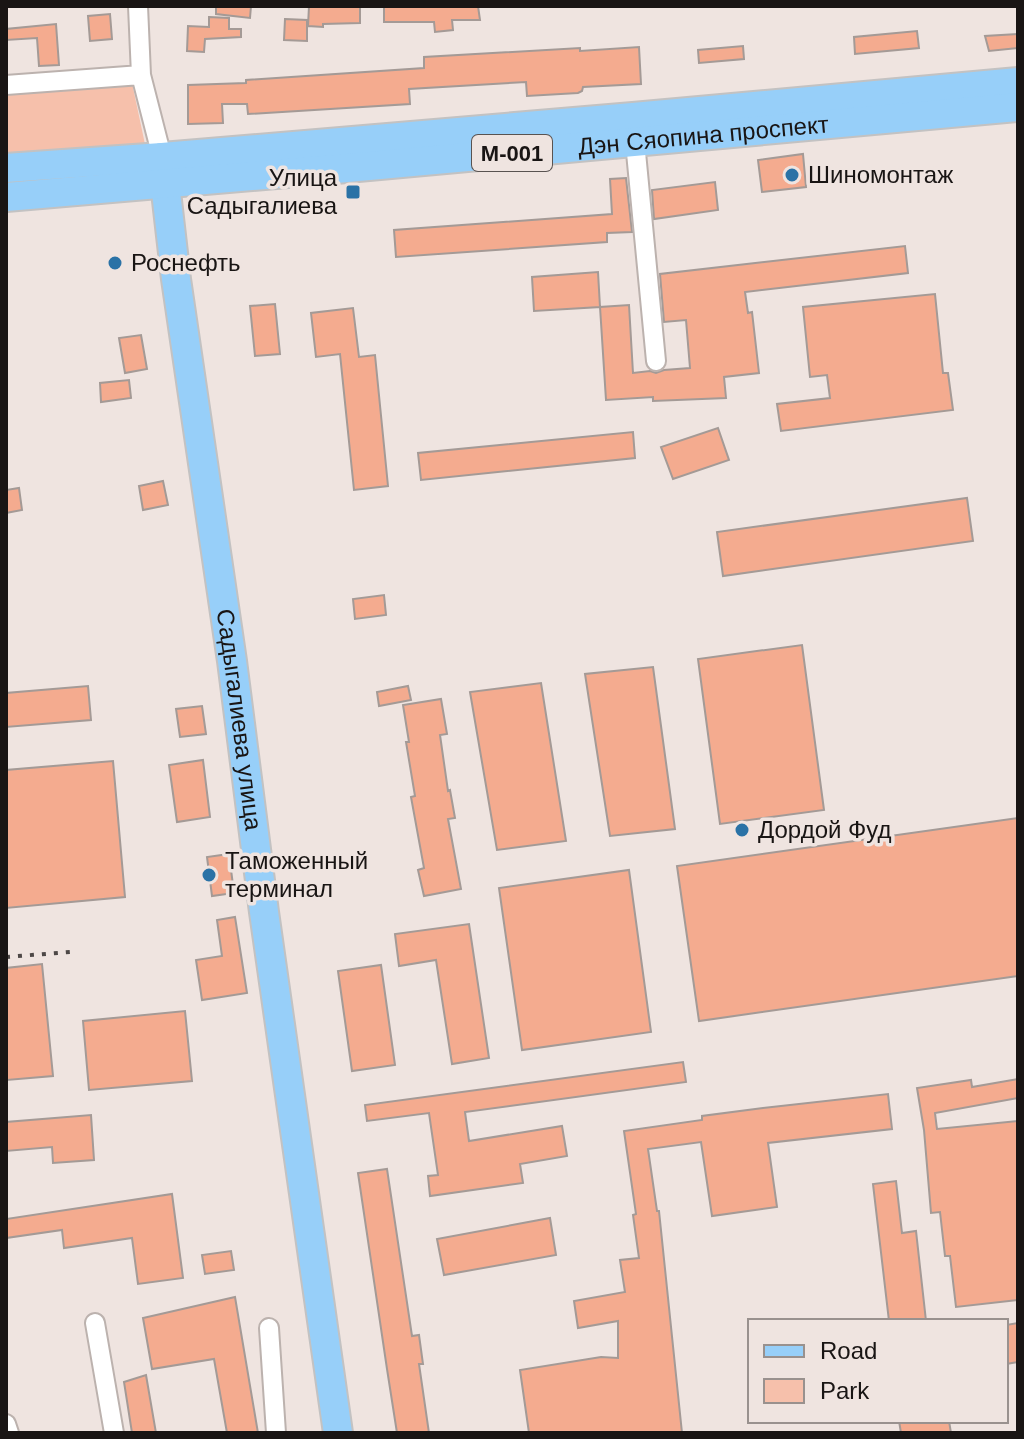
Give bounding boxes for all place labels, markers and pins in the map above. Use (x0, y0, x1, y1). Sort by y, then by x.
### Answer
place label: Шиномонтаж (808, 161, 953, 188)
place label: Улица Садыгалиева (187, 164, 338, 219)
marker: Шиномонтаж (783, 166, 801, 184)
marker: Улица Садыгалиева (344, 183, 362, 201)
place label: Роснефть (131, 249, 241, 276)
marker: Роснефть (106, 254, 124, 272)
place label: Дордой Фуд (758, 816, 892, 843)
marker: Дордой Фуд (733, 821, 751, 839)
place label: Таможенный терминал (225, 847, 368, 902)
marker: Таможенный терминал (200, 866, 218, 884)

